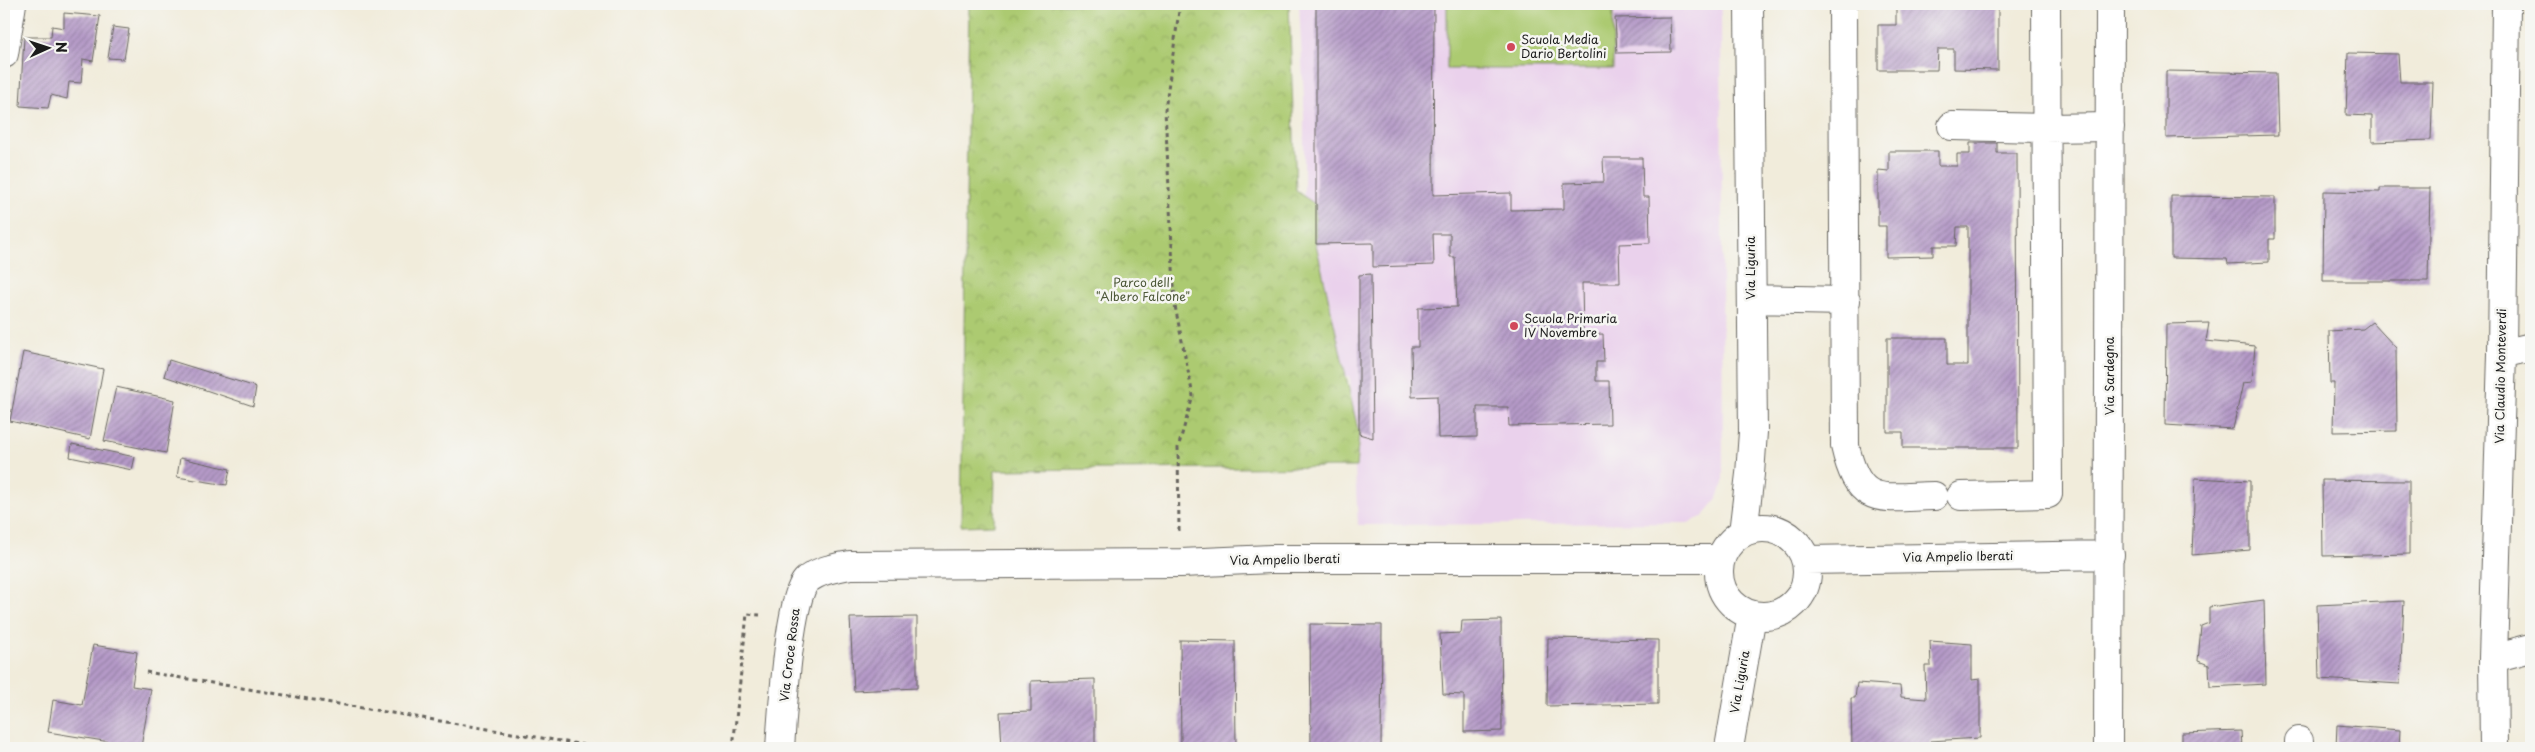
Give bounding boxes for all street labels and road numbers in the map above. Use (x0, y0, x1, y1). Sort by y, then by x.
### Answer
street label: Via Liguria (1741, 236, 1759, 300)
street label: Via Claudio Monteverdi (2490, 308, 2510, 444)
street label: Via Sardegna (2100, 336, 2118, 415)
street label: Via Ampelio Iberati (1903, 546, 2013, 566)
street label: Via Ampelio Iberati (1230, 549, 1340, 569)
street label: Via Croce Rossa (774, 607, 804, 703)
street label: Via Liguria (1725, 649, 1753, 715)

